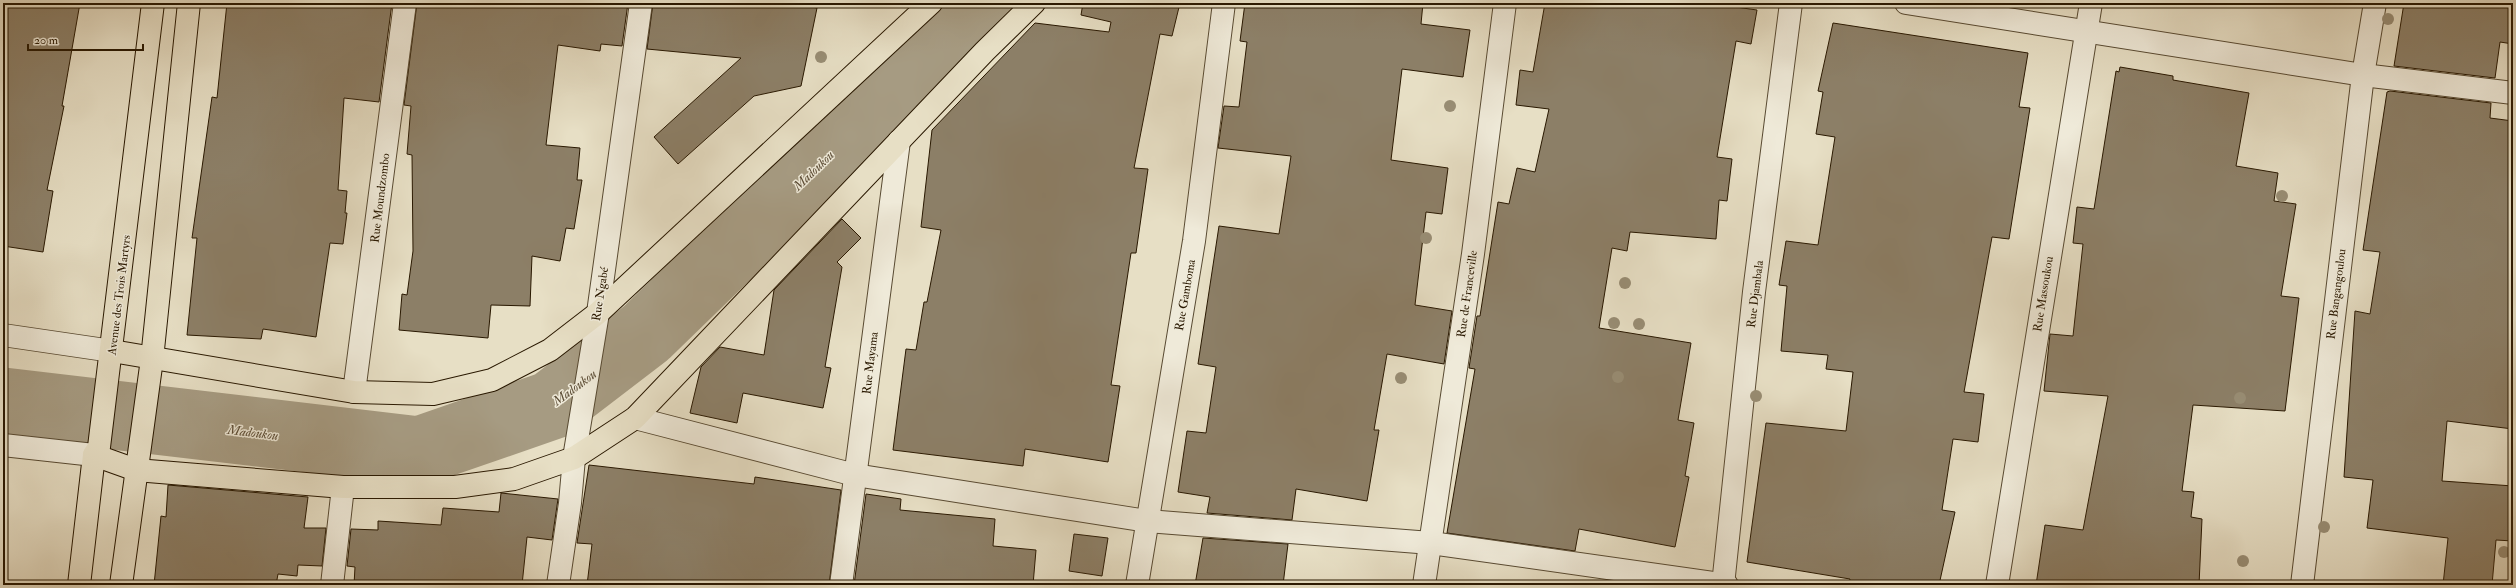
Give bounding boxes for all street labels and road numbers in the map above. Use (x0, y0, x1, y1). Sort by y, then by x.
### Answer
street label: Rue Moundzombo (368, 152, 393, 244)
street label: Avenue des Trois Martyrs (105, 234, 134, 357)
street label: Rue Bangangoulou (2323, 248, 2349, 340)
street label: Rue de Franceville (1454, 250, 1481, 339)
street label: Rue Massoukou (2030, 255, 2057, 333)
street label: Rue Gamboma (1172, 257, 1199, 332)
street label: Rue Djambala (1744, 258, 1767, 329)
street label: Rue Ngabé (589, 265, 612, 322)
street label: Rue Mayama (859, 330, 882, 395)

